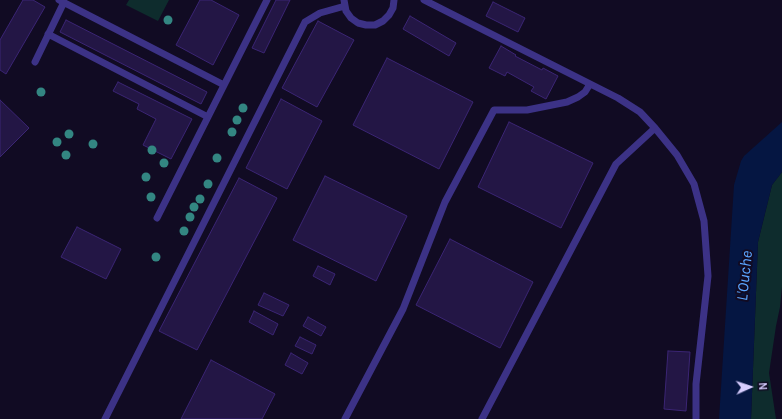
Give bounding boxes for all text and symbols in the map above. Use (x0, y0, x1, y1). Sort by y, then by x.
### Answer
water label: L'Ouche (733, 250, 757, 302)
north arrow (730, 367, 770, 407)
text: N (756, 382, 769, 391)

